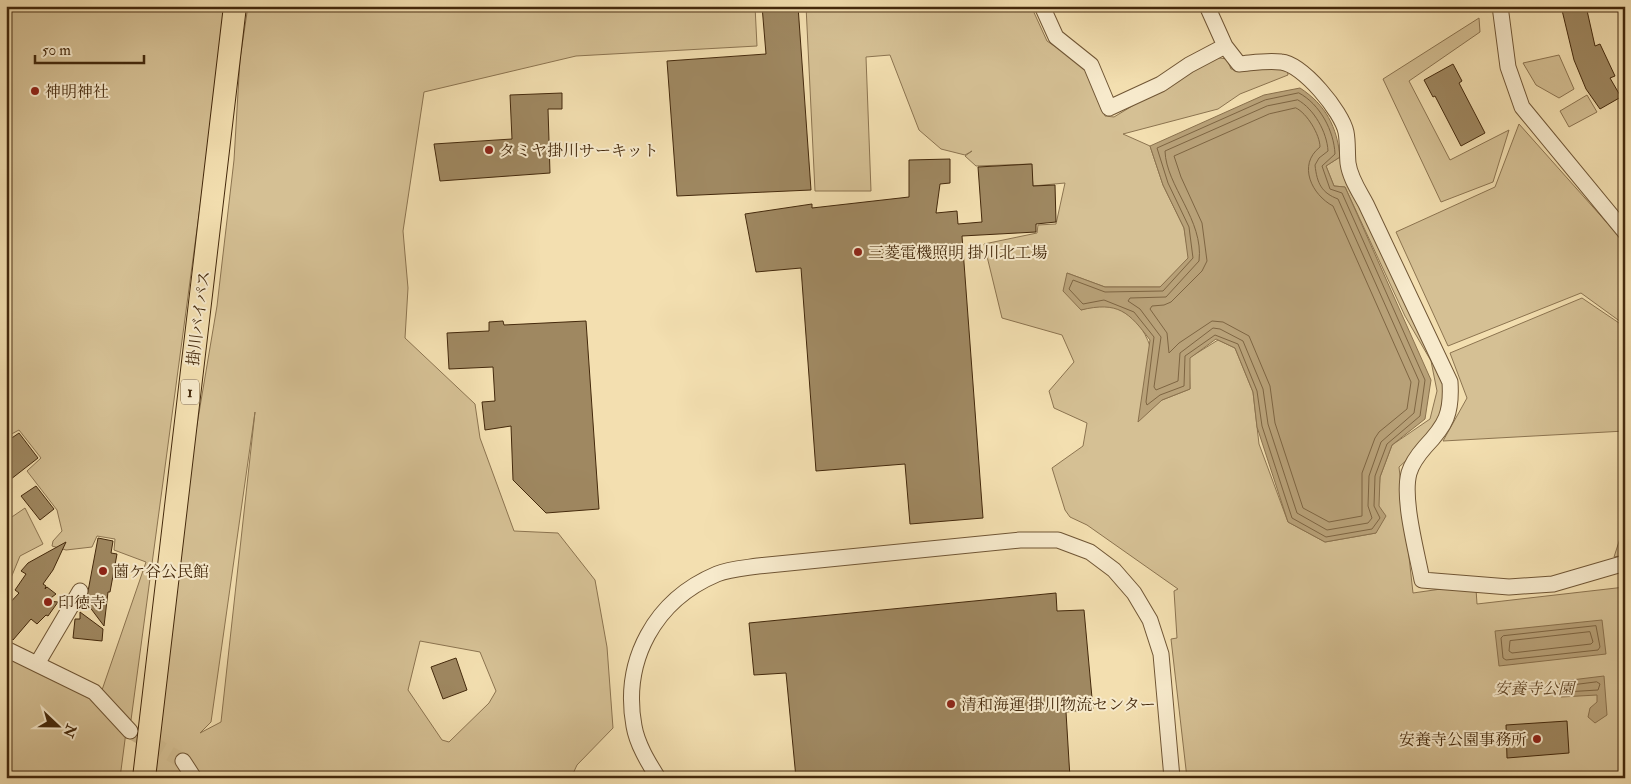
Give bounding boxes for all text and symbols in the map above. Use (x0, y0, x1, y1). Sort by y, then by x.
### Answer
scale bar (35, 32, 144, 64)
text: 50 m (42, 41, 71, 60)
place label: 神明神社 (45, 82, 109, 102)
marker: 神明神社 (29, 85, 41, 97)
place label: タミヤ掛川サーキット (499, 141, 659, 161)
marker: タミヤ掛川サーキット (483, 144, 495, 156)
place label: 三菱電機照明 掛川北工場 (868, 243, 1047, 263)
marker: 三菱電機照明 掛川北工場 (852, 246, 864, 258)
street label: 掛川バイパス (183, 269, 215, 367)
road number: 1 (181, 380, 199, 404)
place label: 薗ケ谷公民館 (113, 562, 209, 582)
marker: 薗ケ谷公民館 (97, 565, 109, 577)
place label: 印徳寺 (58, 593, 106, 613)
marker: 印徳寺 (42, 596, 54, 608)
park label: 安養寺公園 (1494, 679, 1577, 699)
place label: 清和海運 掛川物流センター (961, 695, 1156, 715)
marker: 清和海運 掛川物流センター (945, 698, 957, 710)
north arrow (32, 702, 82, 752)
text: N (59, 721, 80, 740)
place label: 安養寺公園事務所 (1399, 730, 1527, 750)
marker: 安養寺公園事務所 (1531, 733, 1543, 745)

